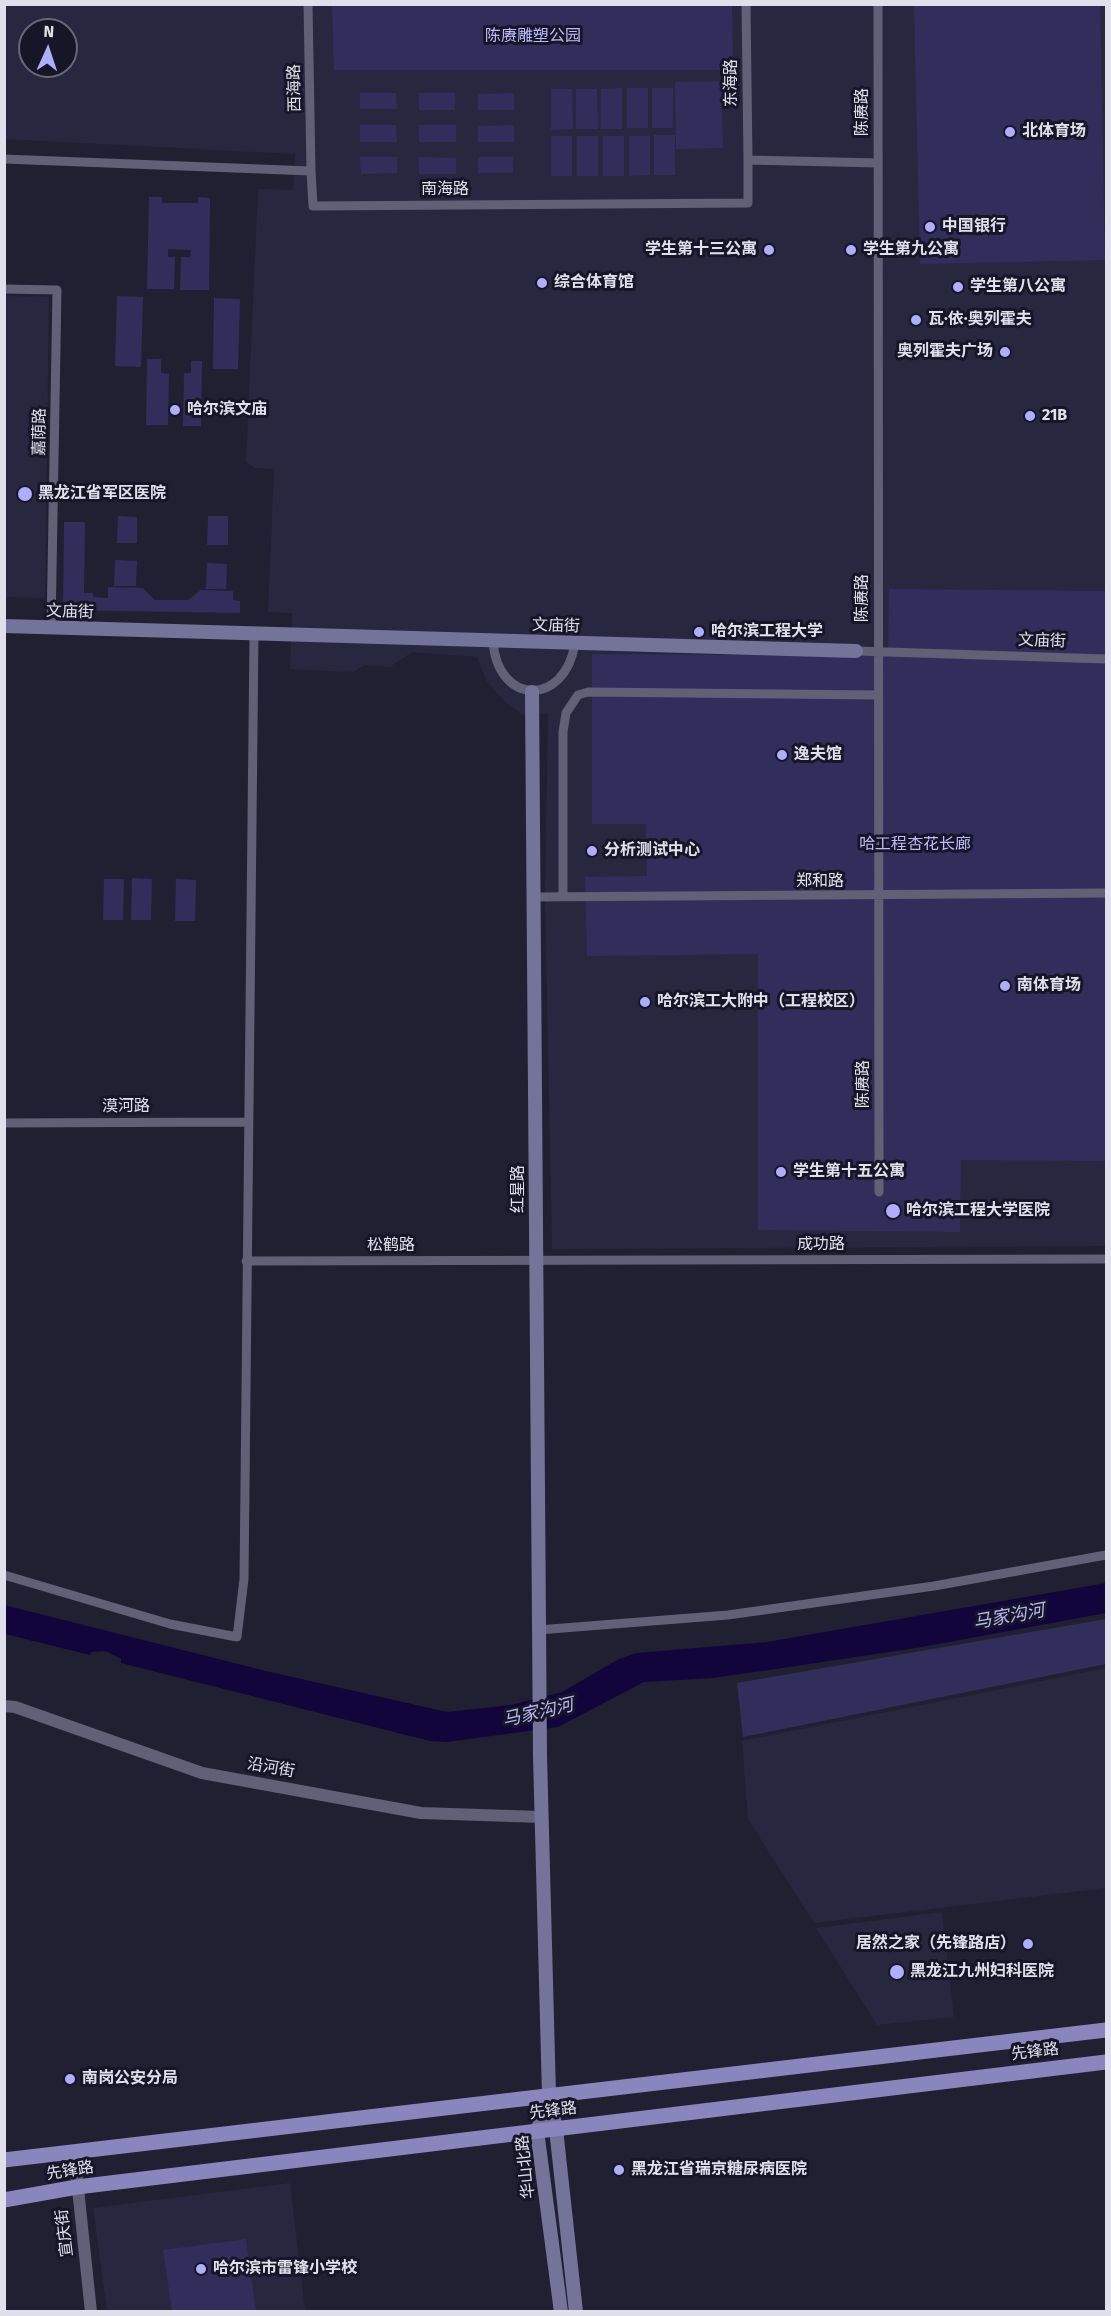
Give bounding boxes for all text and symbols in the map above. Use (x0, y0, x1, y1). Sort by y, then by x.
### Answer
north arrow (18, 18, 78, 78)
text: N (43, 22, 55, 41)
park label: 陈赓雕塑公园 (485, 27, 581, 47)
street label: 东海路 (722, 59, 742, 107)
street label: 西海路 (285, 64, 305, 112)
street label: 陈赓路 (853, 88, 873, 136)
place label: 北体育场 (1022, 122, 1086, 142)
marker: 北体育场 (1003, 125, 1017, 139)
street label: 南海路 (421, 180, 469, 200)
place label: 中国银行 (942, 217, 1006, 237)
marker: 中国银行 (923, 220, 937, 234)
place label: 学生第十三公寓 (645, 240, 757, 260)
place label: 学生第九公寓 (863, 240, 959, 260)
marker: 学生第十三公寓 (762, 243, 776, 257)
marker: 学生第九公寓 (844, 243, 858, 257)
place label: 综合体育馆 (554, 273, 634, 293)
marker: 综合体育馆 (535, 276, 549, 290)
place label: 学生第八公寓 (970, 277, 1066, 297)
marker: 学生第八公寓 (951, 280, 965, 294)
place label: 瓦·依·奥列霍夫 (928, 310, 1032, 330)
marker: 瓦·依·奥列霍夫 (909, 313, 923, 327)
place label: 奥列霍夫广场 (897, 342, 993, 362)
marker: 奥列霍夫广场 (998, 345, 1012, 359)
place label: 哈尔滨文庙 (187, 400, 267, 420)
marker: 哈尔滨文庙 (168, 403, 182, 417)
place label: 21B (1042, 406, 1067, 426)
street label: 嘉荫路 (30, 408, 50, 456)
marker: 21B (1023, 409, 1037, 423)
place label: 黑龙江省军区医院 (38, 484, 166, 504)
marker: 黑龙江省军区医院 (16, 485, 34, 503)
street label: 陈赓路 (853, 574, 873, 622)
street label: 文庙街 (46, 602, 94, 622)
street label: 文庙街 (532, 616, 580, 636)
place label: 哈尔滨工程大学 (711, 622, 823, 642)
marker: 哈尔滨工程大学 (692, 625, 706, 639)
street label: 文庙街 (1018, 631, 1066, 651)
place label: 逸夫馆 (794, 745, 842, 765)
marker: 逸夫馆 (775, 748, 789, 762)
park label: 哈工程杏花长廊 (859, 835, 971, 855)
place label: 分析测试中心 (604, 841, 700, 861)
marker: 分析测试中心 (585, 844, 599, 858)
street label: 郑和路 (796, 872, 844, 892)
place label: 南体育场 (1017, 976, 1081, 996)
marker: 南体育场 (998, 979, 1012, 993)
place label: 哈尔滨工大附中（工程校区） (657, 992, 865, 1012)
marker: 哈尔滨工大附中（工程校区） (638, 995, 652, 1009)
street label: 陈赓路 (854, 1060, 874, 1108)
street label: 漠河路 (102, 1097, 150, 1117)
place label: 学生第十五公寓 (793, 1162, 905, 1182)
street label: 红星路 (509, 1165, 529, 1213)
marker: 学生第十五公寓 (774, 1165, 788, 1179)
place label: 哈尔滨工程大学医院 (906, 1201, 1050, 1221)
marker: 哈尔滨工程大学医院 (884, 1202, 902, 1220)
street label: 成功路 (797, 1235, 845, 1255)
street label: 松鹤路 (367, 1236, 415, 1256)
water label: 马家沟河 (972, 1600, 1046, 1634)
water label: 马家沟河 (500, 1694, 576, 1732)
street label: 沿河街 (246, 1754, 296, 1782)
place label: 居然之家（先锋路店） (856, 1934, 1016, 1954)
marker: 居然之家（先锋路店） (1021, 1937, 1035, 1951)
place label: 黑龙江九州妇科医院 (910, 1962, 1054, 1982)
marker: 黑龙江九州妇科医院 (888, 1963, 906, 1981)
street label: 先锋路 (1010, 2040, 1060, 2064)
place label: 南岗公安分局 (82, 2069, 178, 2089)
marker: 南岗公安分局 (63, 2072, 77, 2086)
street label: 先锋路 (528, 2099, 578, 2123)
street label: 华山北路 (513, 2134, 539, 2200)
street label: 先锋路 (45, 2158, 95, 2184)
place label: 黑龙江省瑞京糖尿病医院 (631, 2160, 807, 2180)
marker: 黑龙江省瑞京糖尿病医院 (612, 2163, 626, 2177)
street label: 宣庆街 (53, 2208, 77, 2258)
place label: 哈尔滨市雷锋小学校 (213, 2259, 357, 2279)
marker: 哈尔滨市雷锋小学校 (194, 2262, 208, 2276)

